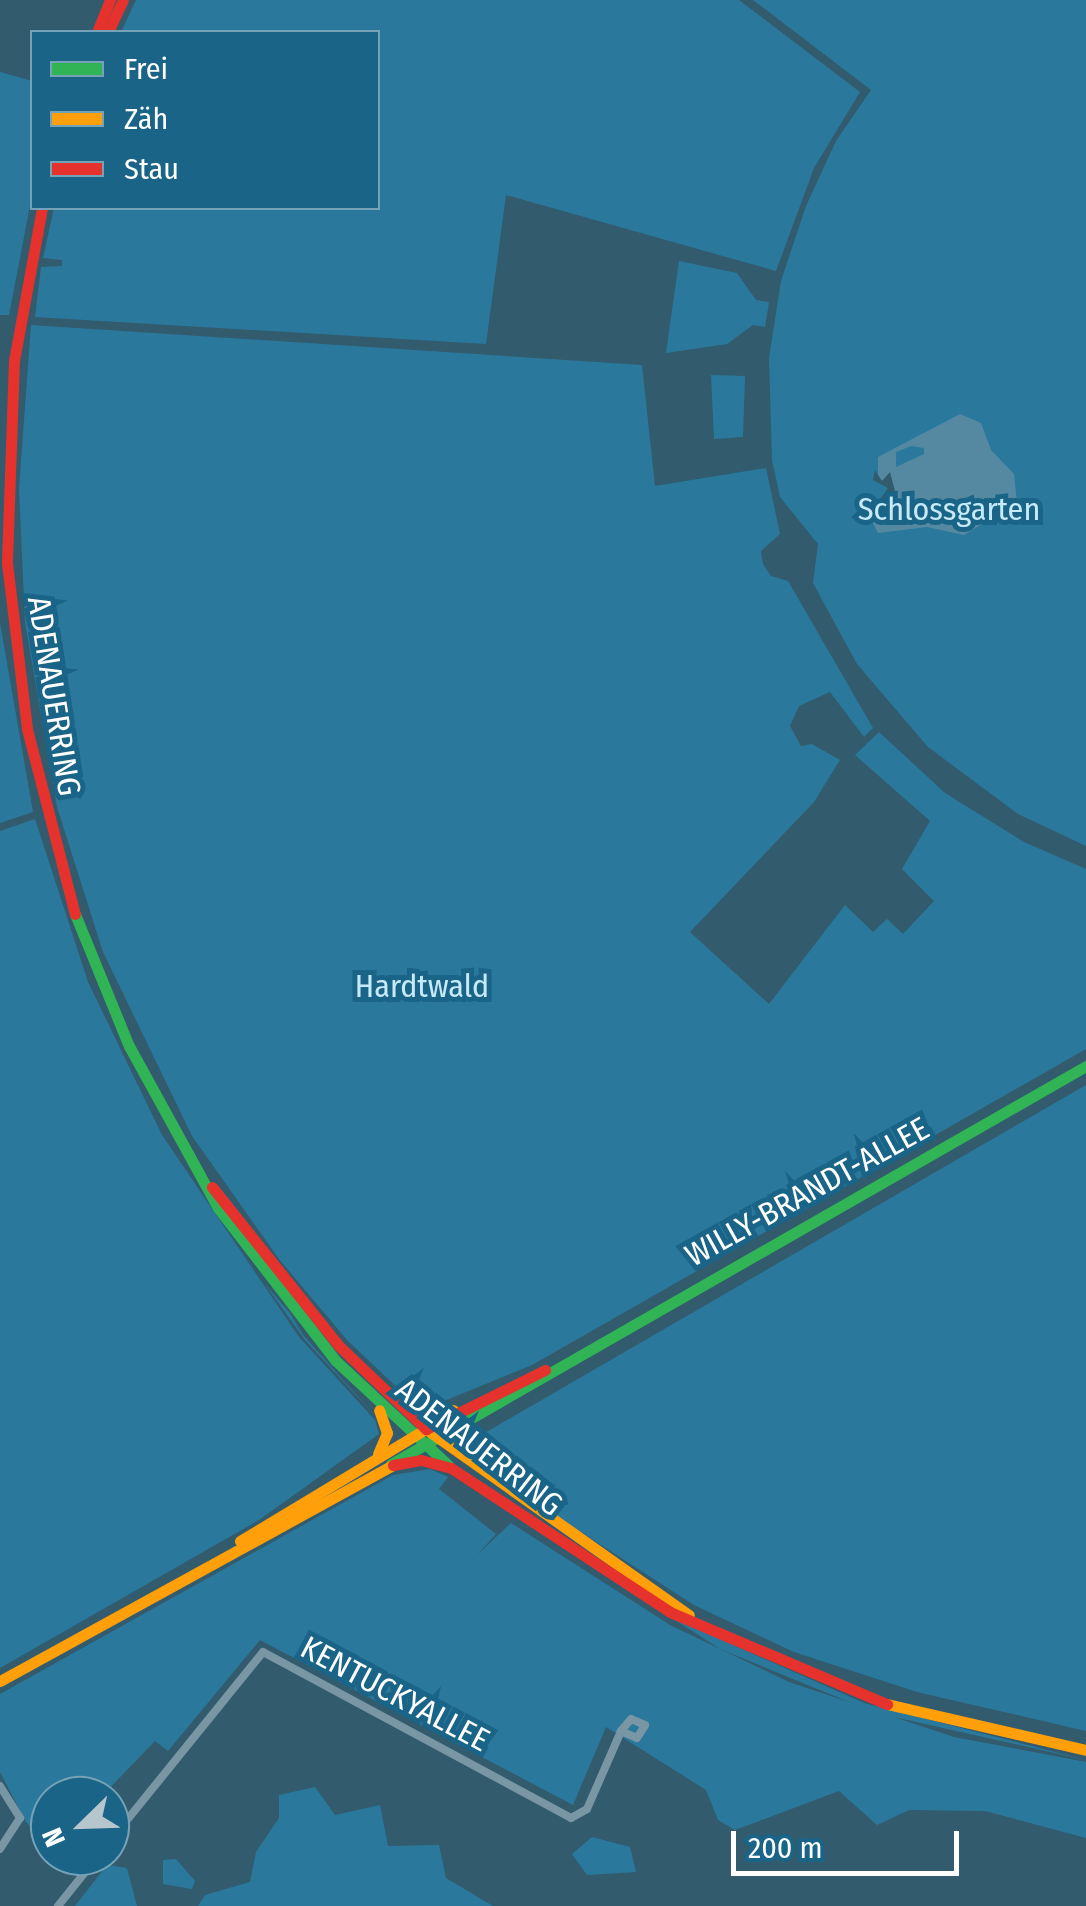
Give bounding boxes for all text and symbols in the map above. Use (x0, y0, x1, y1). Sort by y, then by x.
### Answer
legend (30, 30, 380, 210)
text: Frei (124, 51, 168, 87)
text: Zäh (124, 101, 168, 137)
text: Stau (124, 151, 179, 187)
park label: Schlossgarten (858, 490, 1040, 528)
street label: ADENAUERRING (19, 594, 89, 798)
park label: Hardtwald (355, 967, 489, 1005)
street label: WILLY-BRANDT-ALLEE (679, 1109, 935, 1275)
street label: ADENAUERRING (388, 1370, 570, 1524)
street label: KENTUCKYALLEE (294, 1628, 496, 1760)
north arrow (30, 1776, 130, 1876)
scale bar (736, 1811, 964, 1873)
text: N (35, 1823, 72, 1851)
text: 200 m (748, 1830, 823, 1866)

